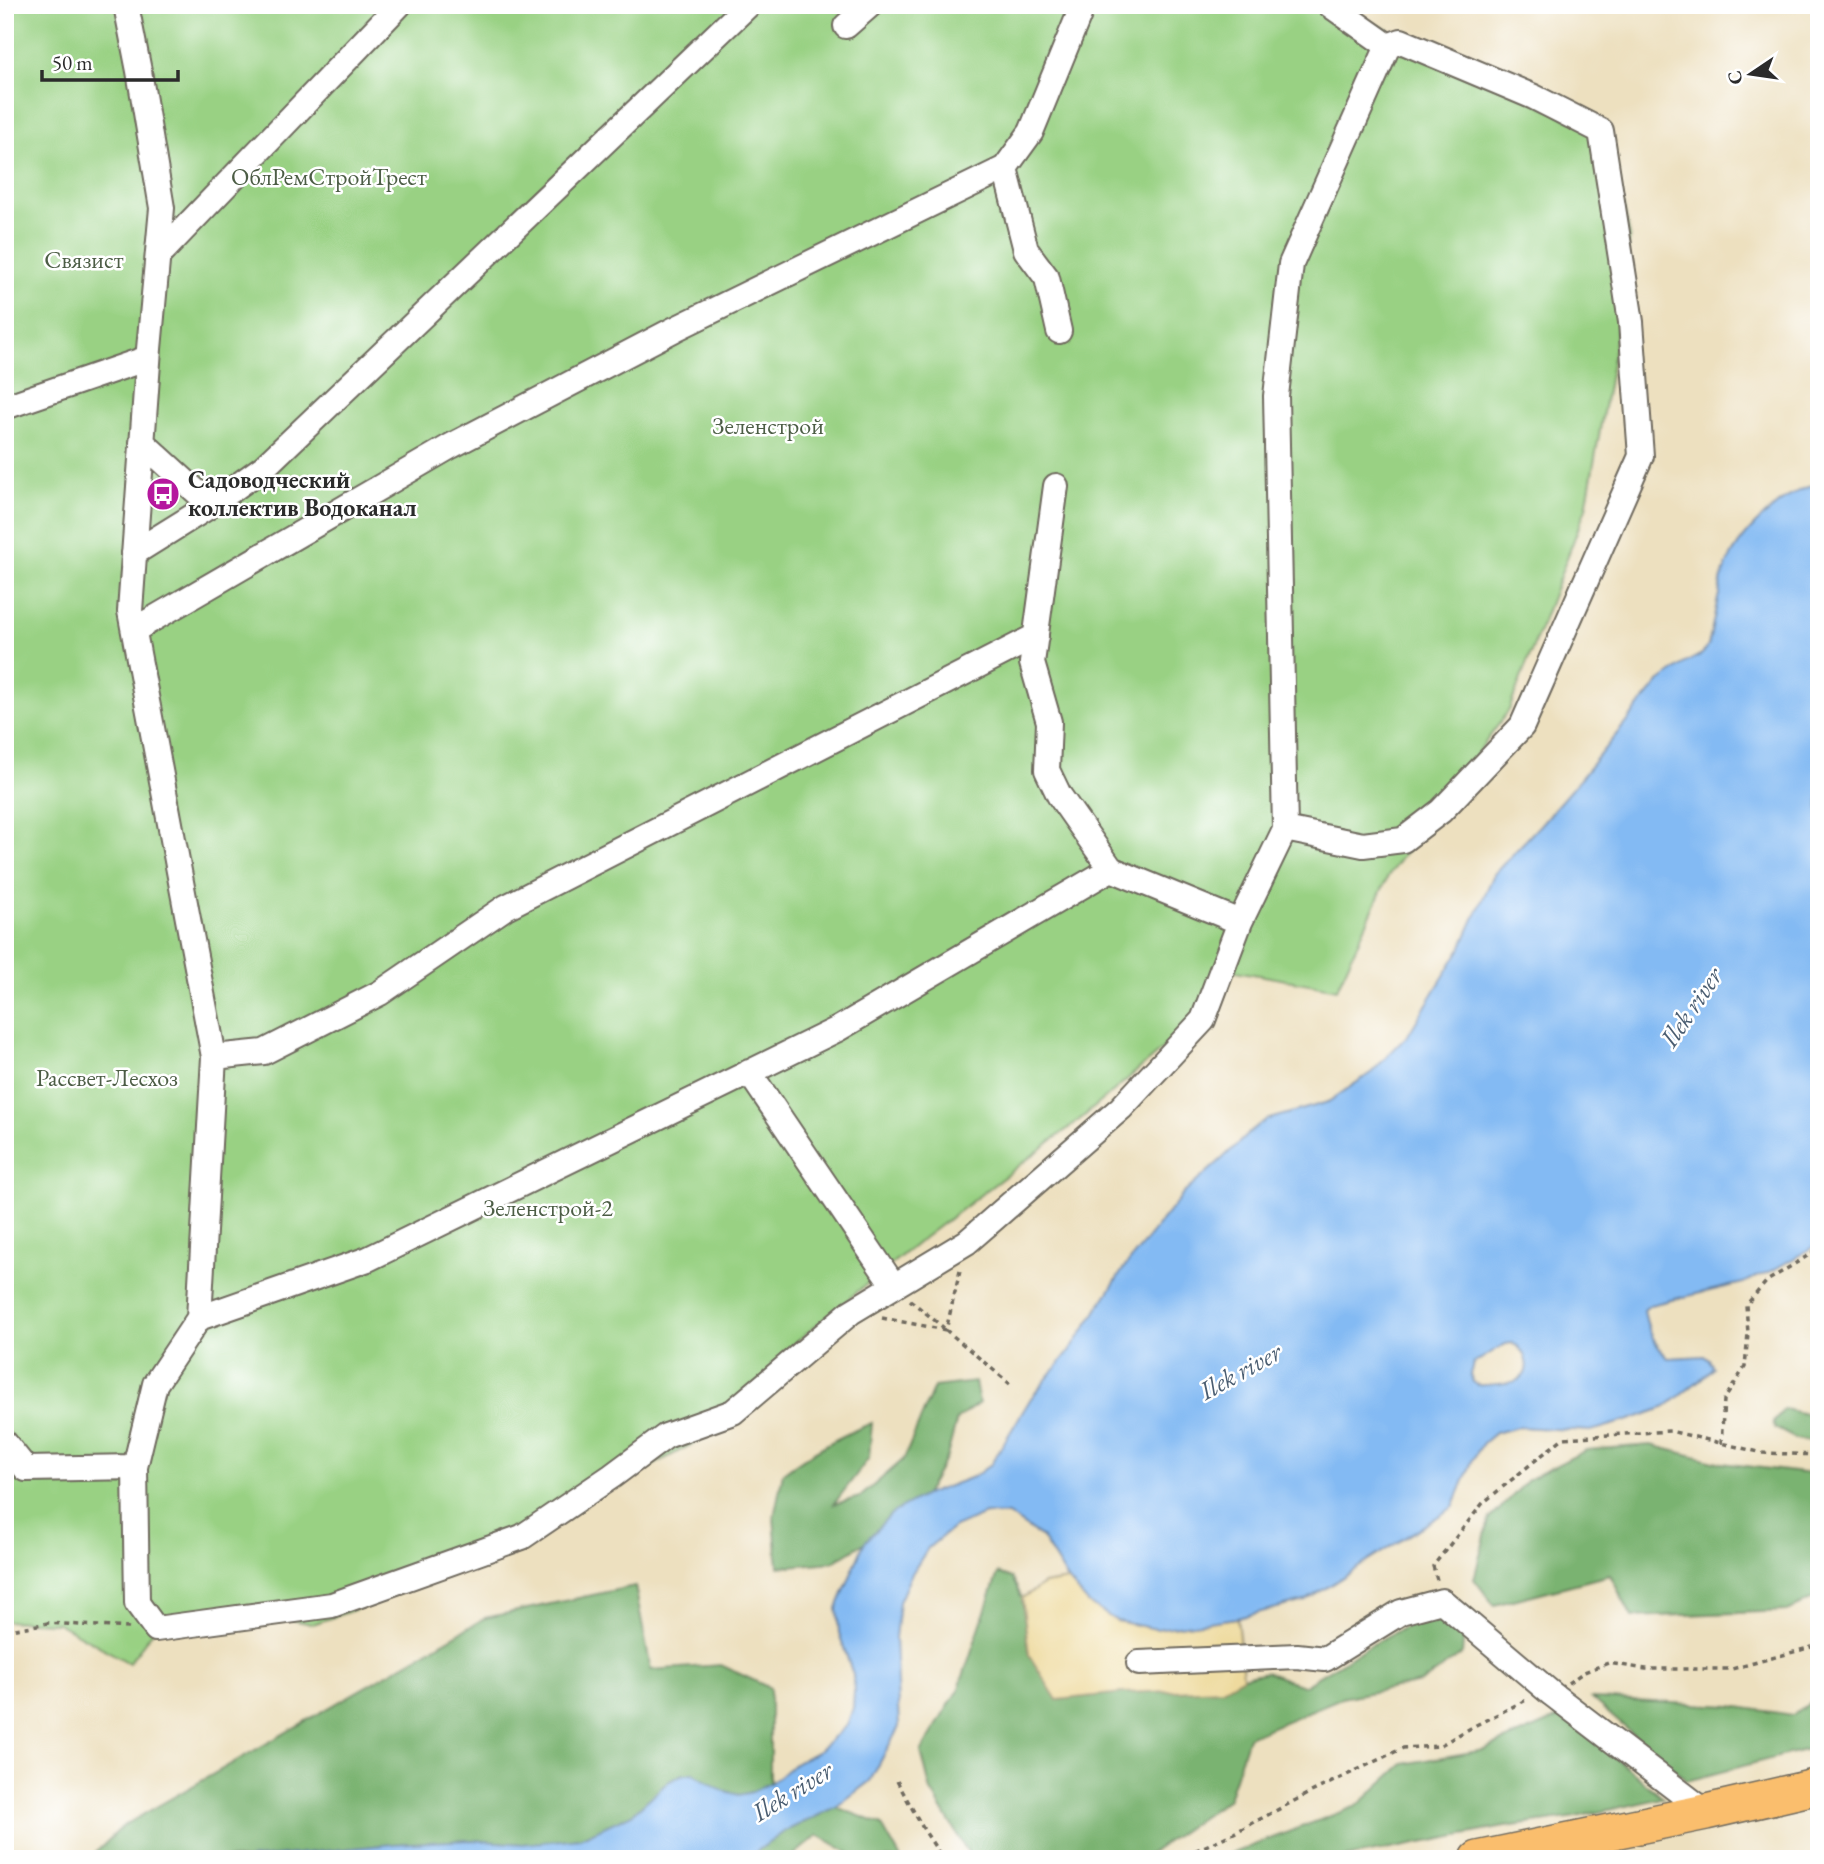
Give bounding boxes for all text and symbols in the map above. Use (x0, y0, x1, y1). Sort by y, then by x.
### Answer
scale bar (42, 38, 178, 82)
north arrow (1716, 38, 1786, 108)
text: 50 m (52, 49, 93, 76)
text: С (1721, 68, 1749, 87)
park label: ОблРемСтройТрест (231, 161, 427, 192)
park label: Связист (44, 244, 124, 275)
park label: Зеленстрой (712, 410, 824, 441)
place label: Садоводческий коллектив Водоканал (188, 464, 416, 523)
bus stop icon: Садоводческий коллектив Водоканал (144, 475, 182, 513)
water label: Ilek river (1651, 960, 1731, 1054)
park label: Рассвет-Лесхоз (36, 1062, 178, 1093)
park label: Зеленстрой-2 (483, 1192, 613, 1223)
water label: Ilek river (1192, 1334, 1288, 1408)
water label: Ilek river (744, 1752, 840, 1830)

